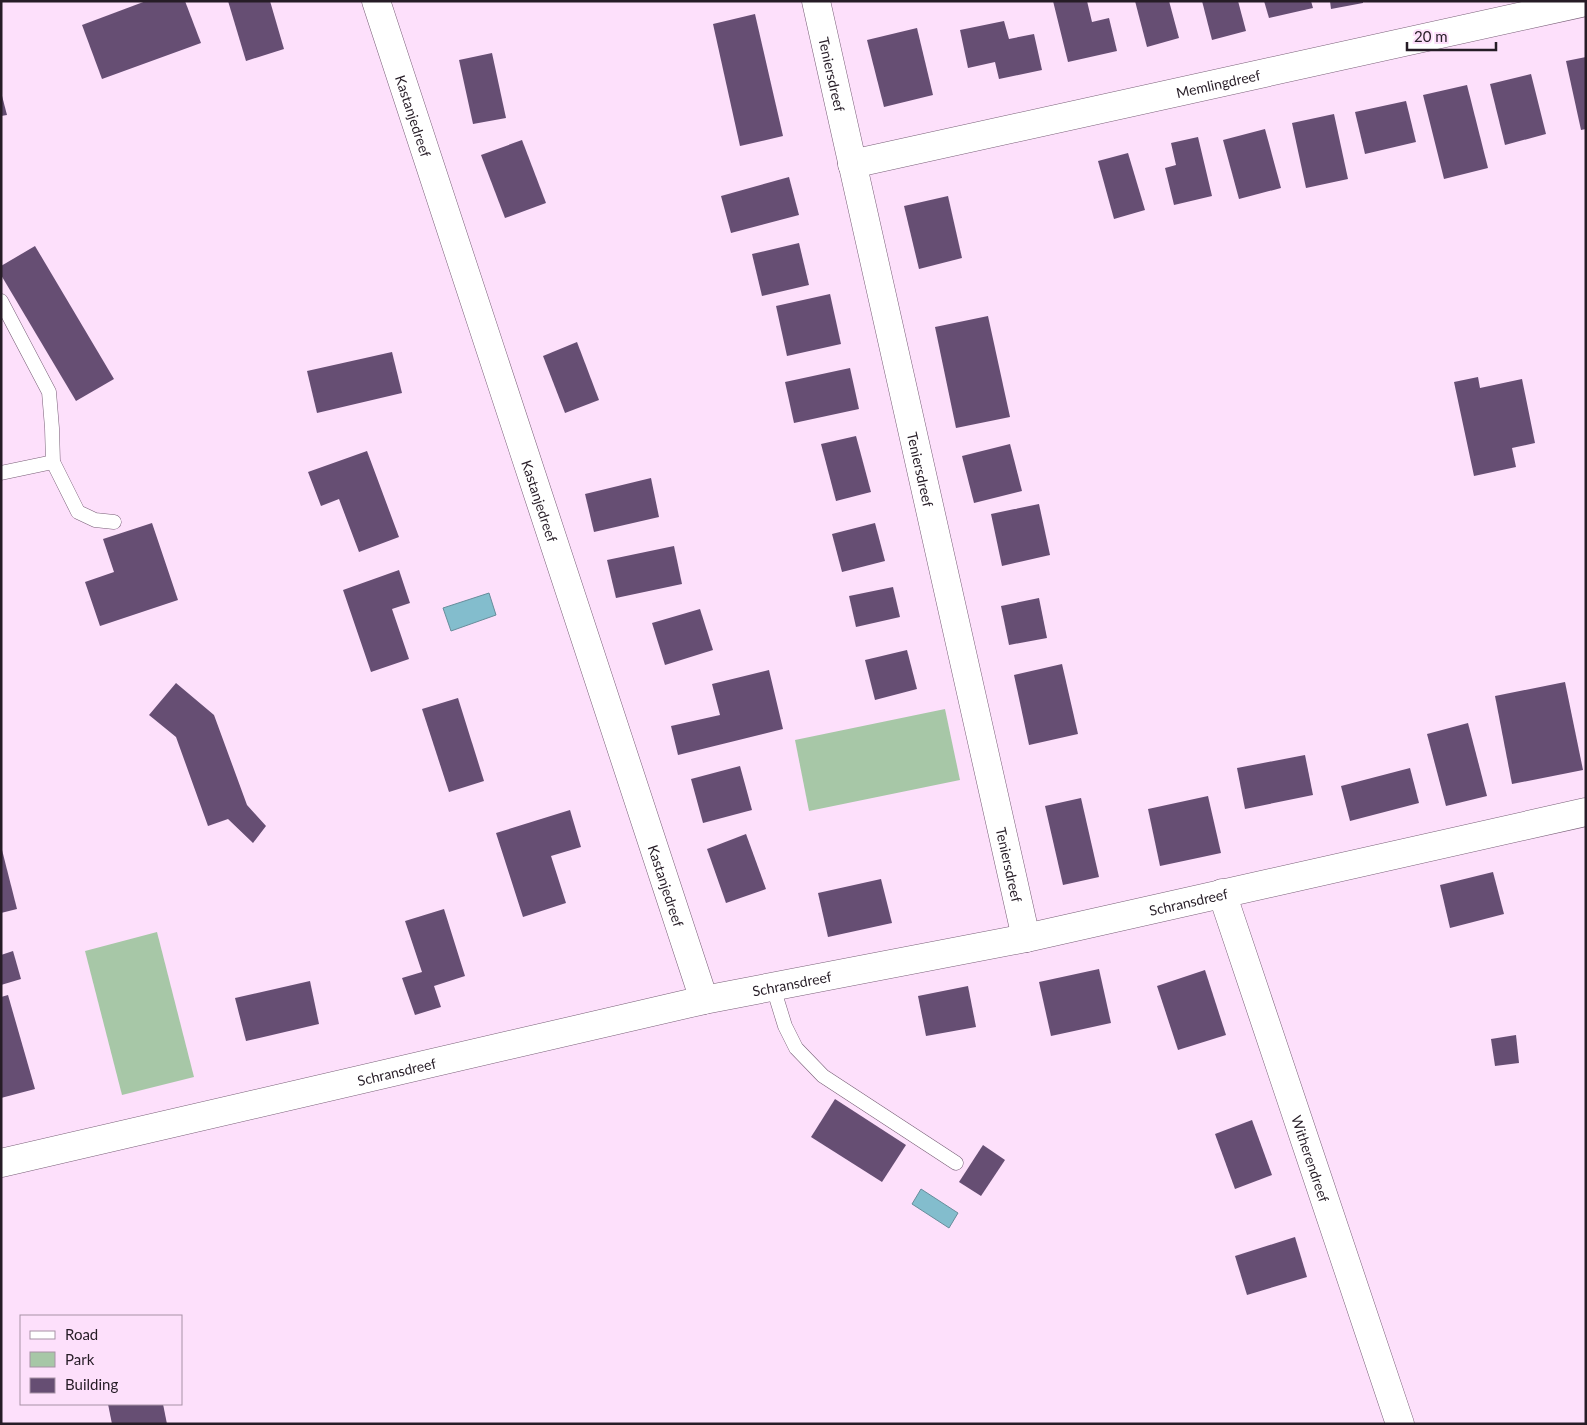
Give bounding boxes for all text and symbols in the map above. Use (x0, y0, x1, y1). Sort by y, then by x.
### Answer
scale bar (1407, 20, 1496, 52)
text: 20 m (1414, 27, 1448, 45)
street label: Teniersdreef (816, 35, 849, 113)
street label: Memlingdreef (1175, 66, 1262, 101)
street label: Kastanjedreef (392, 73, 435, 159)
street label: Teniersdreef (904, 430, 938, 508)
street label: Kastanjedreef (519, 458, 561, 544)
street label: Teniersdreef (993, 826, 1026, 904)
street label: Kastanjedreef (645, 842, 688, 929)
street label: Schransdreef (1147, 884, 1229, 919)
street label: Schransdreef (751, 967, 833, 999)
street label: Schransdreef (356, 1054, 438, 1089)
street label: Witherendreef (1289, 1113, 1333, 1204)
legend (20, 1315, 182, 1405)
text: Road (65, 1325, 98, 1343)
text: Park (65, 1350, 95, 1368)
text: Building (65, 1375, 118, 1393)

